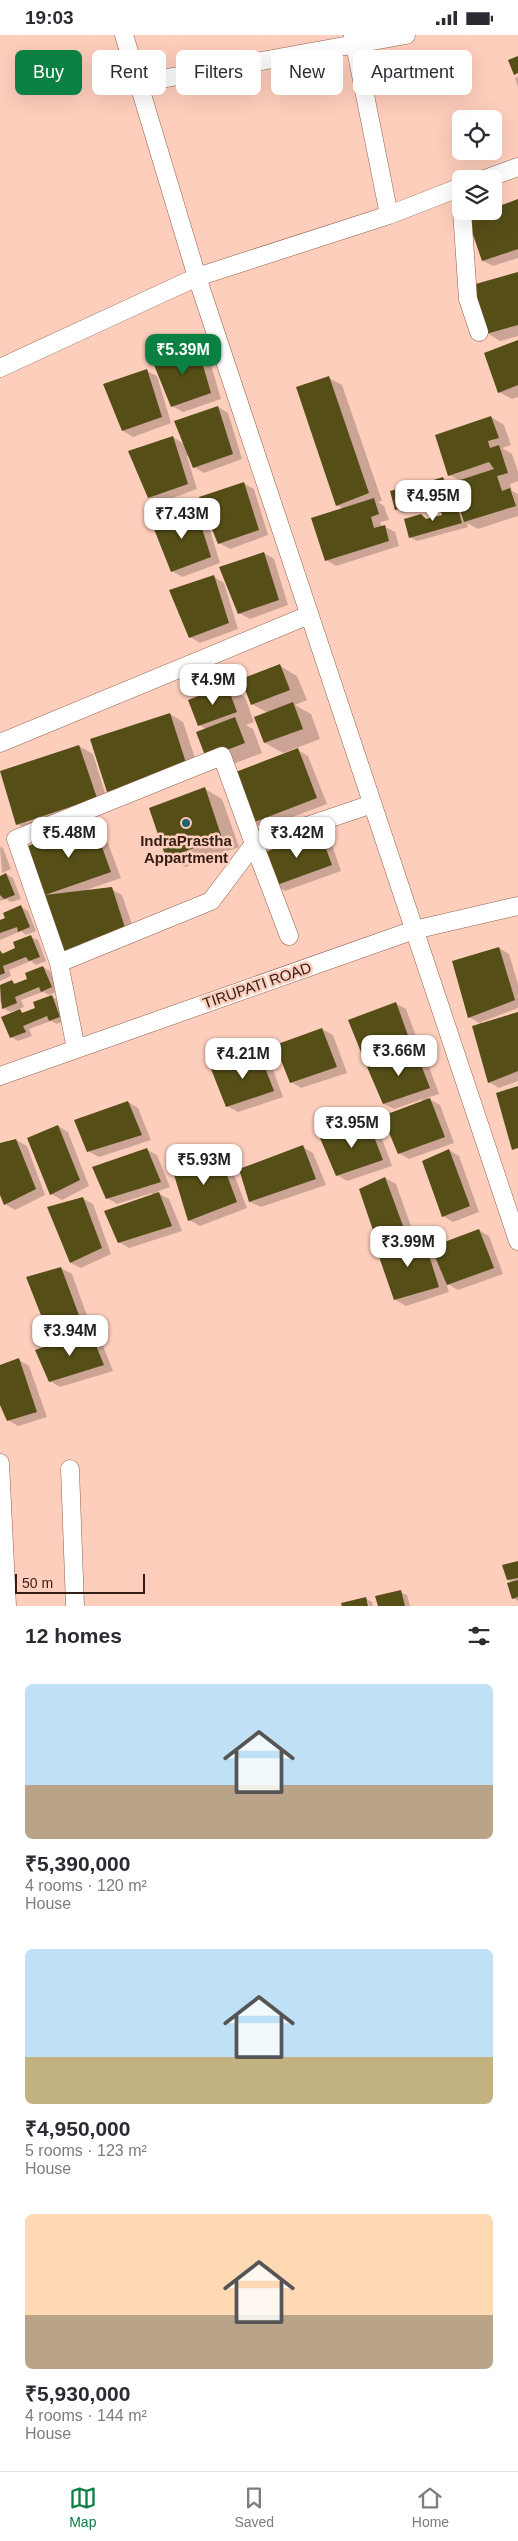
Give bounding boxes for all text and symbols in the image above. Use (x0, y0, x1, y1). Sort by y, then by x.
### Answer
text: 19:03 (25, 7, 74, 28)
chip: Buy (15, 50, 82, 95)
chip: Rent (92, 50, 166, 95)
chip: Filters (176, 50, 261, 95)
chip: New (271, 50, 343, 95)
chip: Apartment (353, 50, 472, 95)
map controls (452, 110, 502, 220)
button: locate (452, 110, 502, 160)
button: layers (452, 170, 502, 220)
pin: ₹5.39M (142, 333, 224, 376)
text: ₹5.39M (156, 341, 210, 358)
pin: ₹4.95M (392, 479, 474, 522)
text: ₹4.95M (406, 487, 460, 504)
pin: ₹7.43M (141, 497, 223, 540)
text: ₹7.43M (155, 505, 209, 522)
pin: ₹4.9M (178, 663, 248, 706)
text: ₹4.9M (191, 671, 235, 688)
pin: ₹5.48M (28, 817, 110, 859)
marker: IndraPrastha Appartment (180, 817, 192, 829)
pin: ₹3.42M (256, 817, 338, 859)
text: ₹5.48M (42, 824, 96, 841)
text: ₹3.42M (270, 824, 324, 841)
place label: IndraPrastha Appartment (140, 832, 233, 866)
street label: TIRUPATI ROAD (201, 958, 314, 1012)
pin: ₹3.66M (358, 1035, 440, 1077)
pin: ₹4.21M (202, 1037, 284, 1080)
text: ₹3.66M (372, 1042, 426, 1059)
text: ₹4.21M (216, 1045, 270, 1062)
pin: ₹3.95M (311, 1107, 393, 1149)
text: ₹3.95M (325, 1114, 379, 1131)
pin: ₹5.93M (163, 1143, 245, 1186)
text: ₹5.93M (177, 1151, 231, 1168)
pin: ₹3.99M (367, 1225, 449, 1268)
text: ₹3.99M (381, 1233, 435, 1250)
pin: ₹3.94M (29, 1315, 111, 1357)
text: ₹3.94M (43, 1322, 97, 1339)
scale bar (15, 1571, 145, 1594)
text: 50 m (22, 1575, 53, 1591)
icon: filters (465, 1622, 493, 1650)
text: 12 homes (25, 1624, 122, 1647)
icon: home (214, 1717, 304, 1807)
text: ₹5,390,000 (25, 1852, 130, 1875)
text: 4 rooms · 120 m² (25, 1877, 147, 1894)
text: House (25, 1895, 71, 1912)
icon: home (214, 1982, 304, 2072)
text: ₹4,950,000 (25, 2117, 130, 2140)
text: 5 rooms · 123 m² (25, 2142, 147, 2159)
text: House (25, 2160, 71, 2177)
icon: home (214, 2247, 304, 2337)
text: ₹5,930,000 (25, 2382, 130, 2405)
text: 4 rooms · 144 m² (25, 2407, 147, 2424)
text: House (25, 2425, 71, 2442)
tab: Map (69, 2484, 97, 2530)
tab: Saved (234, 2484, 274, 2530)
tab: Home (412, 2484, 449, 2530)

